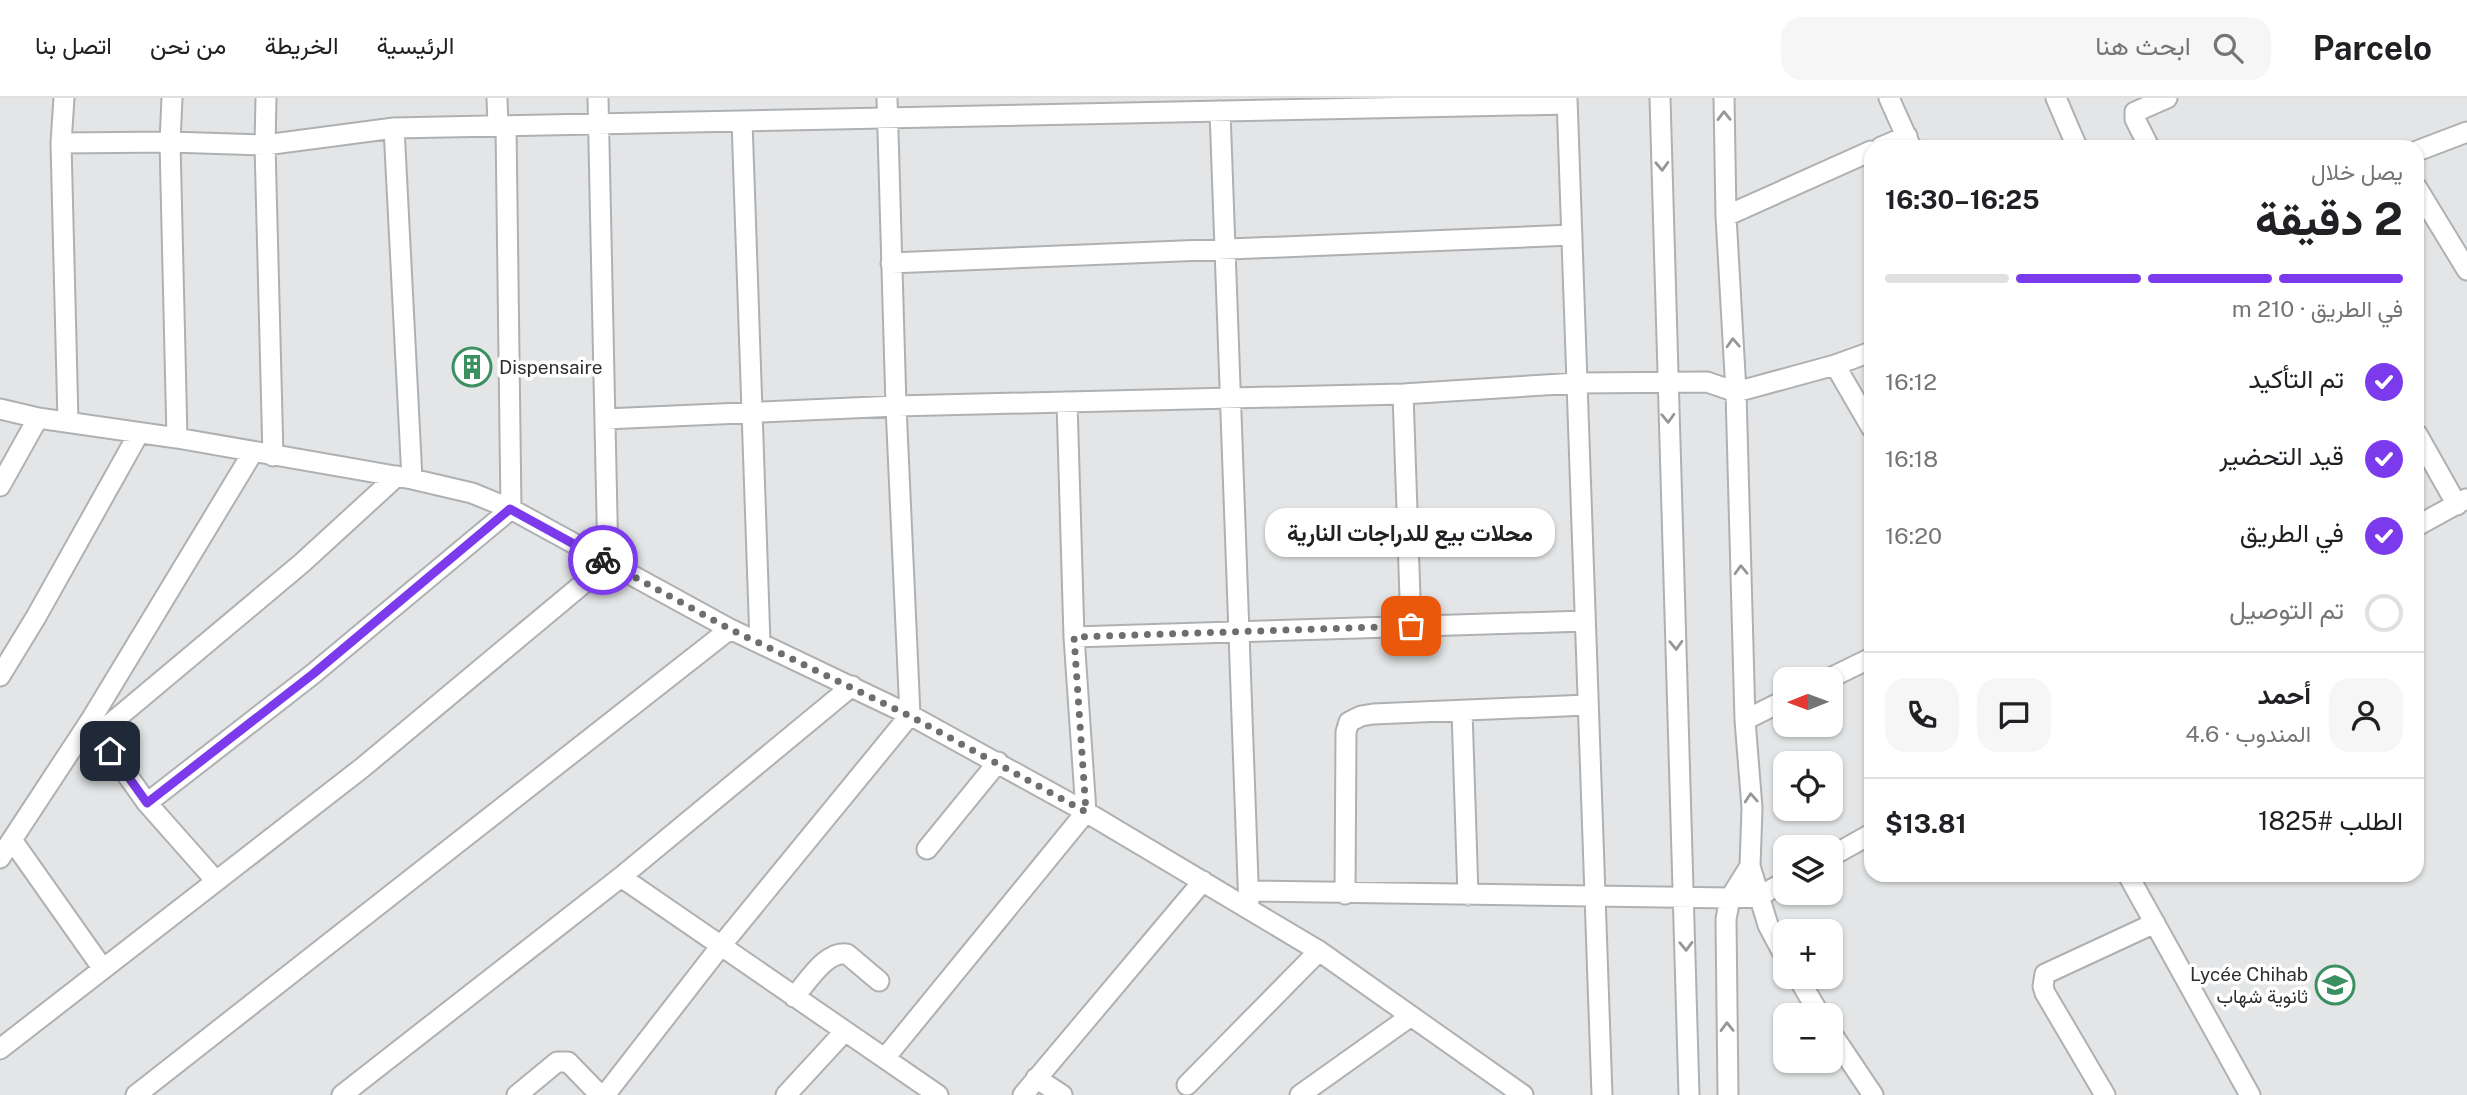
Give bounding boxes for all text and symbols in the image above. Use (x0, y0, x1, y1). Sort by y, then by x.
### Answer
search box (1781, 17, 2271, 80)
icon: search (2209, 29, 2247, 67)
text: Parcelo (2313, 29, 2432, 67)
text: ابحث هنا (2095, 30, 2191, 61)
text: اتصل بنا (35, 31, 112, 59)
text: من نحن (150, 31, 226, 59)
text: الخريطة (264, 31, 339, 59)
text: الرئيسية (377, 31, 454, 59)
one-way arrow (1716, 110, 1732, 121)
text: يصل خلال (2311, 158, 2403, 185)
one-way arrow (1654, 161, 1669, 172)
text: 16:25–16:30 (1885, 184, 2040, 215)
text: 2 دقيقة (2255, 191, 2403, 245)
text: في الطريق · 210 m (2232, 295, 2403, 322)
one-way arrow (1726, 337, 1741, 348)
building icon: Dispensaire (451, 346, 493, 388)
place label: Dispensaire (499, 356, 602, 378)
text: تم التأكيد (2248, 363, 2344, 394)
icon: check (2365, 363, 2403, 401)
text: 16:12 (1885, 368, 1937, 395)
one-way arrow (1660, 413, 1676, 424)
text: قيد التحضير (2219, 440, 2344, 471)
icon: check (2365, 440, 2403, 478)
text: 16:18 (1885, 445, 1938, 472)
callout: محلات بيع للدراجات النارية (1266, 507, 1556, 556)
text: في الطريق (2240, 517, 2344, 548)
icon: check (2365, 517, 2403, 555)
text: محلات بيع للدراجات النارية (1287, 519, 1533, 546)
text: 16:20 (1885, 522, 1942, 549)
courier (568, 525, 638, 595)
icon: bike (584, 541, 622, 579)
one-way arrow (1733, 565, 1749, 575)
text: تم التوصيل (2229, 594, 2344, 625)
pin (1381, 596, 1441, 656)
icon: bag (1392, 607, 1430, 645)
one-way arrow (1668, 641, 1684, 651)
north arrow (1773, 667, 1843, 737)
map controls (1773, 667, 1843, 1073)
button: phone (1885, 678, 1959, 752)
button: chat (1977, 678, 2051, 752)
button: person (2329, 678, 2403, 752)
text: أحمد (2258, 679, 2311, 710)
text: المندوب · 4.6 (2185, 720, 2311, 747)
pin (80, 721, 140, 781)
icon: home (91, 732, 129, 770)
button: locate (1773, 751, 1843, 821)
one-way arrow (1744, 792, 1759, 803)
text: الطلب #1825 (2258, 805, 2403, 836)
text: $13.81 (1885, 808, 1967, 839)
button: layers (1773, 835, 1843, 905)
button: + (1773, 919, 1843, 989)
one-way arrow (1678, 941, 1693, 952)
place label: Lycée Chihab ثانوية شهاب (2190, 963, 2308, 1008)
school or university icon: Lycée Chihab ثانوية شهاب (2314, 964, 2356, 1006)
button: − (1773, 1003, 1843, 1073)
one-way arrow (1719, 1021, 1735, 1032)

